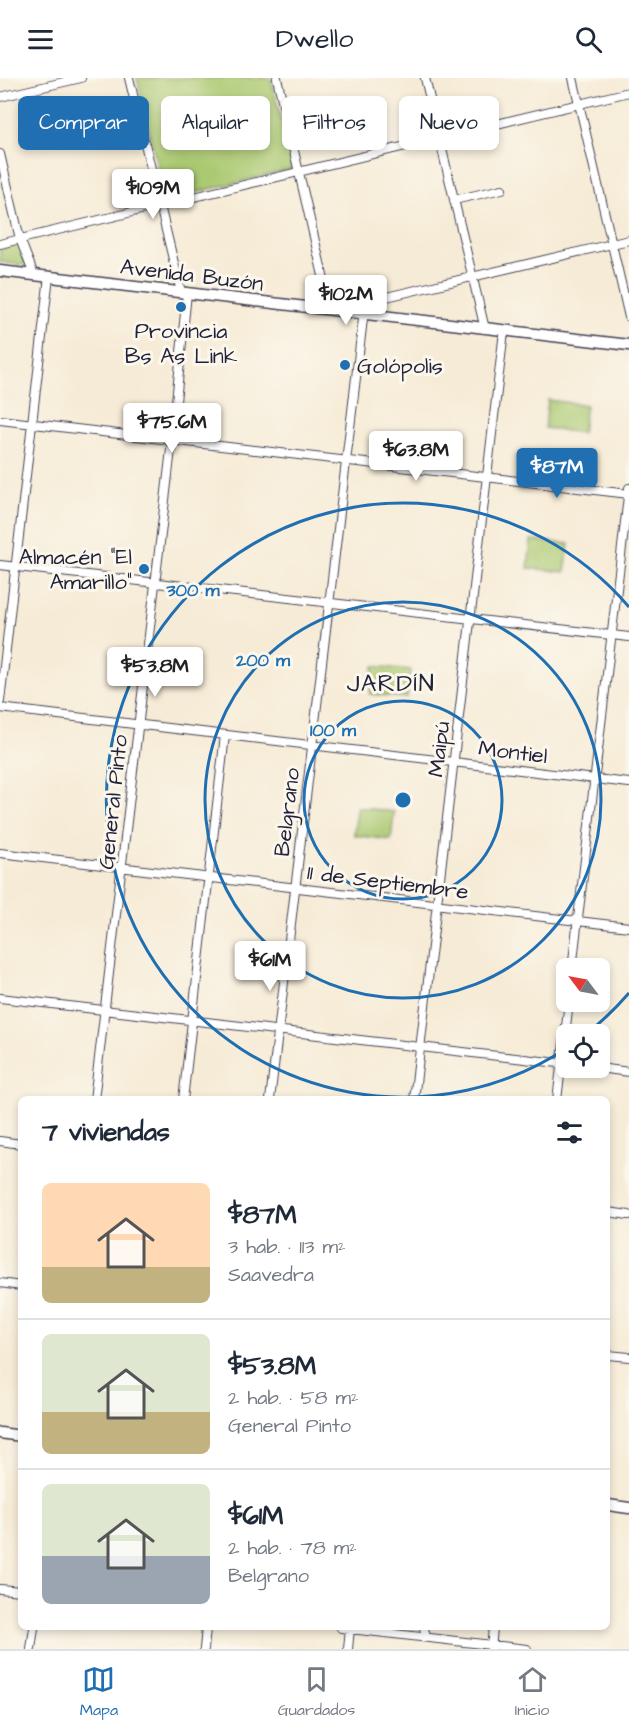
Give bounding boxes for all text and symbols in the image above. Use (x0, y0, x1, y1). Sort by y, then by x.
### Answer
text: Dwello (276, 20, 353, 58)
icon: menu (24, 23, 57, 56)
icon: search (572, 23, 605, 56)
chip: Comprar (18, 96, 149, 150)
chip: Alquilar (161, 96, 270, 150)
chip: Filtros (282, 96, 387, 150)
chip: Nuevo (399, 96, 499, 150)
pin: $109M (111, 169, 195, 220)
text: $109M (126, 174, 180, 202)
street label: Avenida Buzón (118, 251, 265, 300)
pin: $102M (304, 275, 388, 326)
text: $102M (319, 280, 373, 308)
marker: Provincia Bs As Link (174, 300, 188, 314)
place label: Provincia Bs As Link (125, 316, 238, 372)
place label: Golópolis (357, 351, 443, 382)
marker: Golópolis (338, 358, 352, 372)
pin: $75.6M (123, 403, 221, 454)
text: $75.6M (137, 408, 207, 436)
pin: $63.8M (367, 431, 465, 482)
text: $63.8M (383, 436, 449, 464)
pin: $87M (521, 448, 593, 499)
text: $87M (531, 453, 583, 481)
place label: Almacén "El Amarillo" (19, 542, 132, 598)
marker: Almacén "El Amarillo" (137, 562, 151, 576)
text: 300 m (165, 578, 221, 603)
pin: $53.8M (106, 647, 204, 698)
text: 200 m (235, 648, 291, 673)
text: $53.8M (121, 652, 189, 680)
district label: JARDÍN (347, 667, 435, 701)
text: 100 m (310, 718, 357, 743)
street label: Maipú (421, 719, 458, 779)
street label: General Pinto (91, 733, 136, 871)
street label: Montiel (477, 733, 549, 772)
street label: Belgrano (267, 765, 309, 858)
centre of rings (393, 790, 413, 810)
street label: 11 de Septiembre (305, 857, 470, 908)
pin: $61M (234, 941, 306, 992)
text: $61M (249, 946, 291, 974)
north arrow (556, 958, 610, 1012)
map controls (556, 958, 610, 1078)
button: locate (556, 1024, 610, 1078)
text: 7 viviendas (42, 1114, 170, 1150)
icon: filters (553, 1116, 586, 1149)
text: $87M (228, 1197, 297, 1233)
icon: home (90, 1207, 162, 1279)
text: 3 hab. · 113 m² (228, 1233, 346, 1261)
text: Saavedra (228, 1261, 314, 1289)
text: $53.8M (228, 1348, 316, 1384)
icon: home (90, 1358, 162, 1430)
text: 2 hab. · 58 m² (228, 1384, 359, 1412)
text: General Pinto (228, 1412, 351, 1440)
text: $61M (228, 1498, 284, 1534)
icon: home (90, 1508, 162, 1580)
text: 2 hab. · 78 m² (228, 1534, 357, 1562)
text: Belgrano (228, 1562, 309, 1590)
tab: Mapa (80, 1663, 118, 1721)
tab: Guardados (278, 1663, 355, 1721)
tab: Inicio (515, 1663, 549, 1721)

